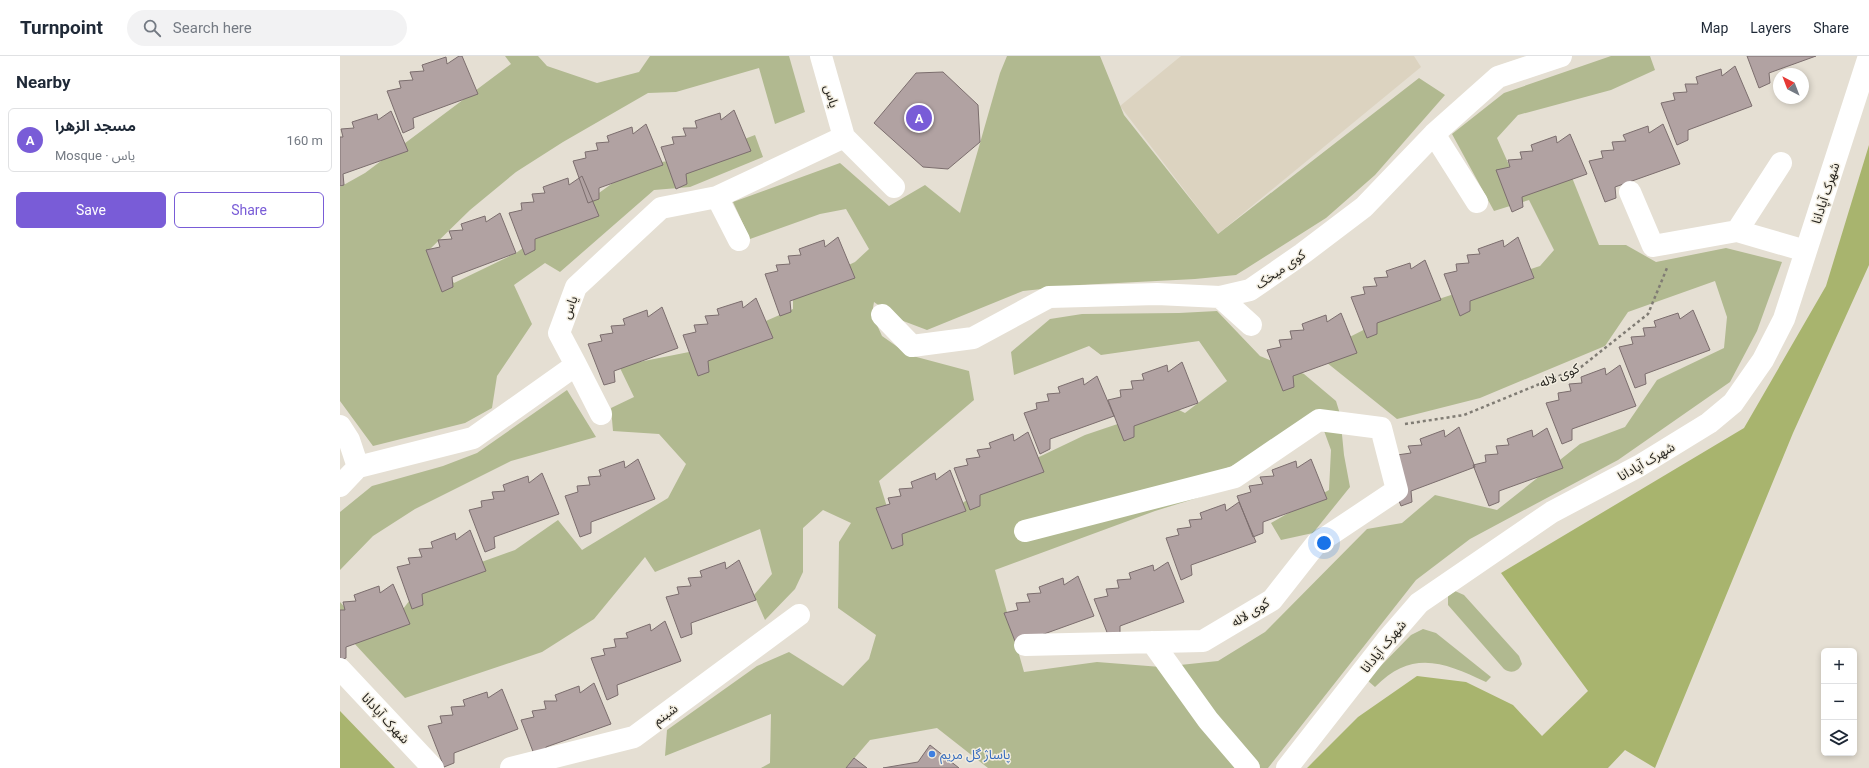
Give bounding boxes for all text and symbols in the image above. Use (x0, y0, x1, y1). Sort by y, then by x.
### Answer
search box (127, 10, 407, 46)
text: Turnpoint (20, 16, 103, 39)
icon: search (141, 17, 163, 39)
text: Search here (173, 19, 252, 37)
text: Map (1701, 20, 1728, 36)
text: Layers (1750, 20, 1791, 36)
text: Share (1813, 20, 1849, 36)
north arrow (1773, 68, 1809, 104)
text: Nearby (16, 72, 71, 92)
street label: یاس (820, 83, 842, 110)
pin: A (906, 103, 932, 133)
text: مسجد الزهرا (55, 117, 136, 135)
text: A (26, 133, 34, 148)
text: 160 m (286, 133, 323, 148)
text: Mosque · یاس (55, 148, 135, 163)
street label: شهرک آپادانا (1809, 161, 1844, 226)
button: Save (16, 192, 166, 228)
button: Share (174, 192, 324, 228)
street label: کوی میخک (1253, 246, 1309, 293)
street label: یاس (558, 293, 582, 321)
street label: کوی لاله (1537, 360, 1582, 391)
street label: شهرک آپادانا (1615, 439, 1678, 486)
your location (1314, 533, 1334, 553)
street label: کوی لاله (1229, 595, 1273, 631)
street label: شهرک آپادانا (1358, 617, 1411, 677)
map controls (1821, 648, 1857, 756)
button: + (1821, 648, 1857, 684)
button: − (1821, 684, 1857, 720)
street label: شهرک آپادانا (357, 690, 413, 748)
street label: شبنم (650, 701, 682, 731)
button: layers (1821, 720, 1857, 756)
place label: پاساژ گل مریم (940, 747, 1011, 765)
marker: پاساژ گل مریم (927, 749, 937, 759)

